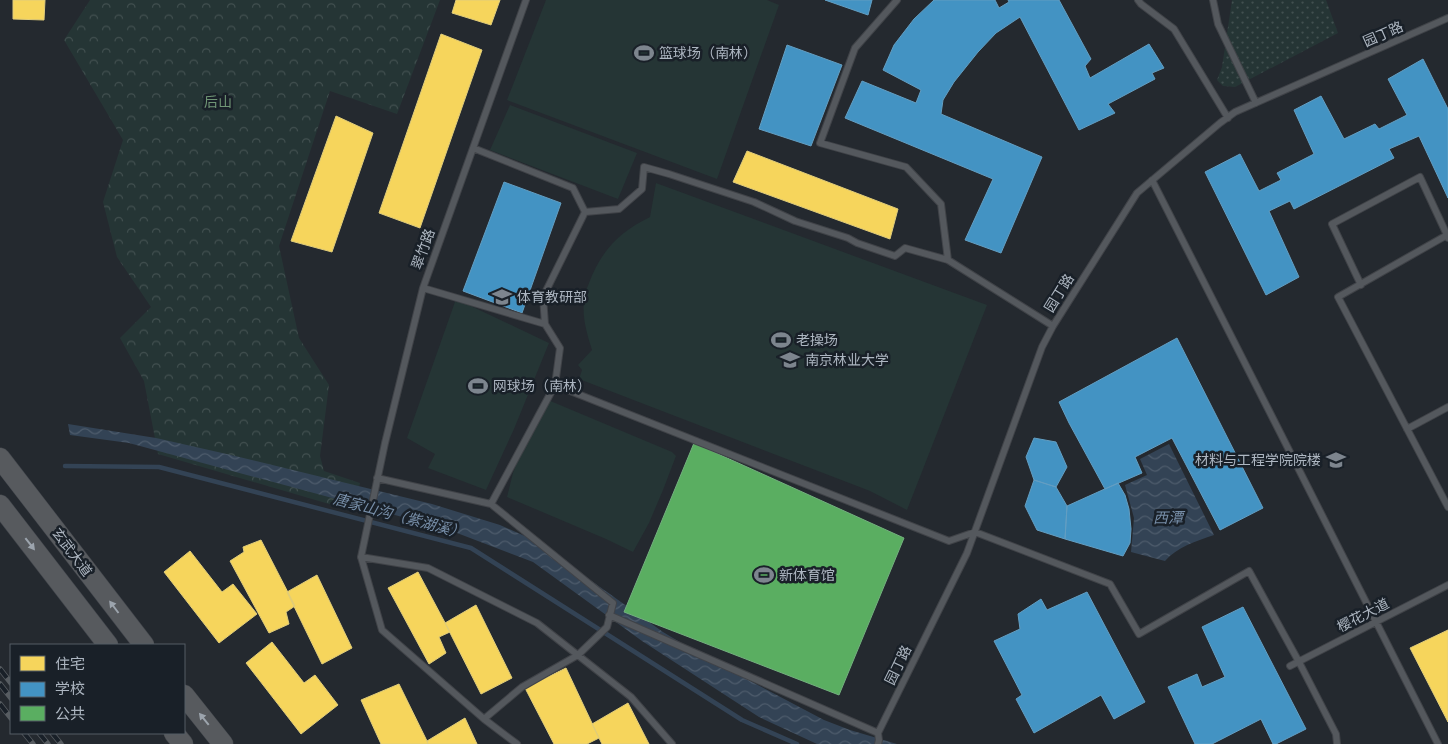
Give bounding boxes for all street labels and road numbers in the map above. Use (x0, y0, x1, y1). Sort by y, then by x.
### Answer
street label: 园丁路 (1361, 18, 1405, 50)
street label: 翠竹路 (408, 227, 438, 271)
street label: 园丁路 (1041, 271, 1077, 315)
street label: 玄武大道 (49, 525, 95, 579)
street label: 樱花大道 (1334, 595, 1392, 635)
street label: 园丁路 (882, 643, 914, 687)

